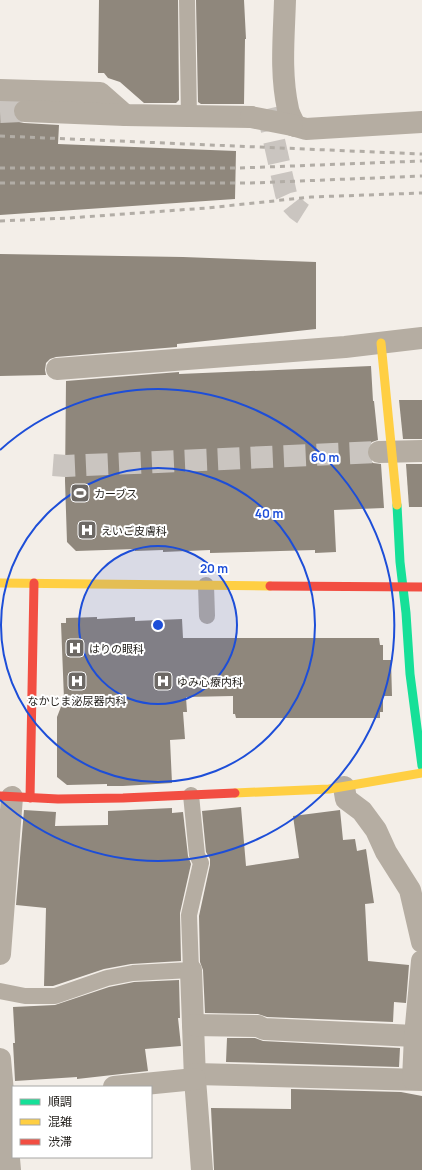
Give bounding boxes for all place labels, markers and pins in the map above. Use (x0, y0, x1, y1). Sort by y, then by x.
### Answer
sports icon: カーブス (69, 482, 91, 504)
place label: カーブス (94, 486, 137, 501)
hospital icon: えいご皮膚科 (76, 519, 98, 541)
place label: えいご皮膚科 (101, 523, 167, 538)
centre of rings (151, 618, 165, 632)
hospital icon: はりの眼科 (64, 637, 86, 659)
place label: はりの眼科 (89, 641, 144, 656)
hospital icon: なかじま泌尿器内科 (66, 670, 88, 692)
hospital icon: ゆみ心療内科 (152, 670, 174, 692)
place label: ゆみ心療内科 (177, 674, 243, 689)
place label: なかじま泌尿器内科 (28, 693, 127, 708)

